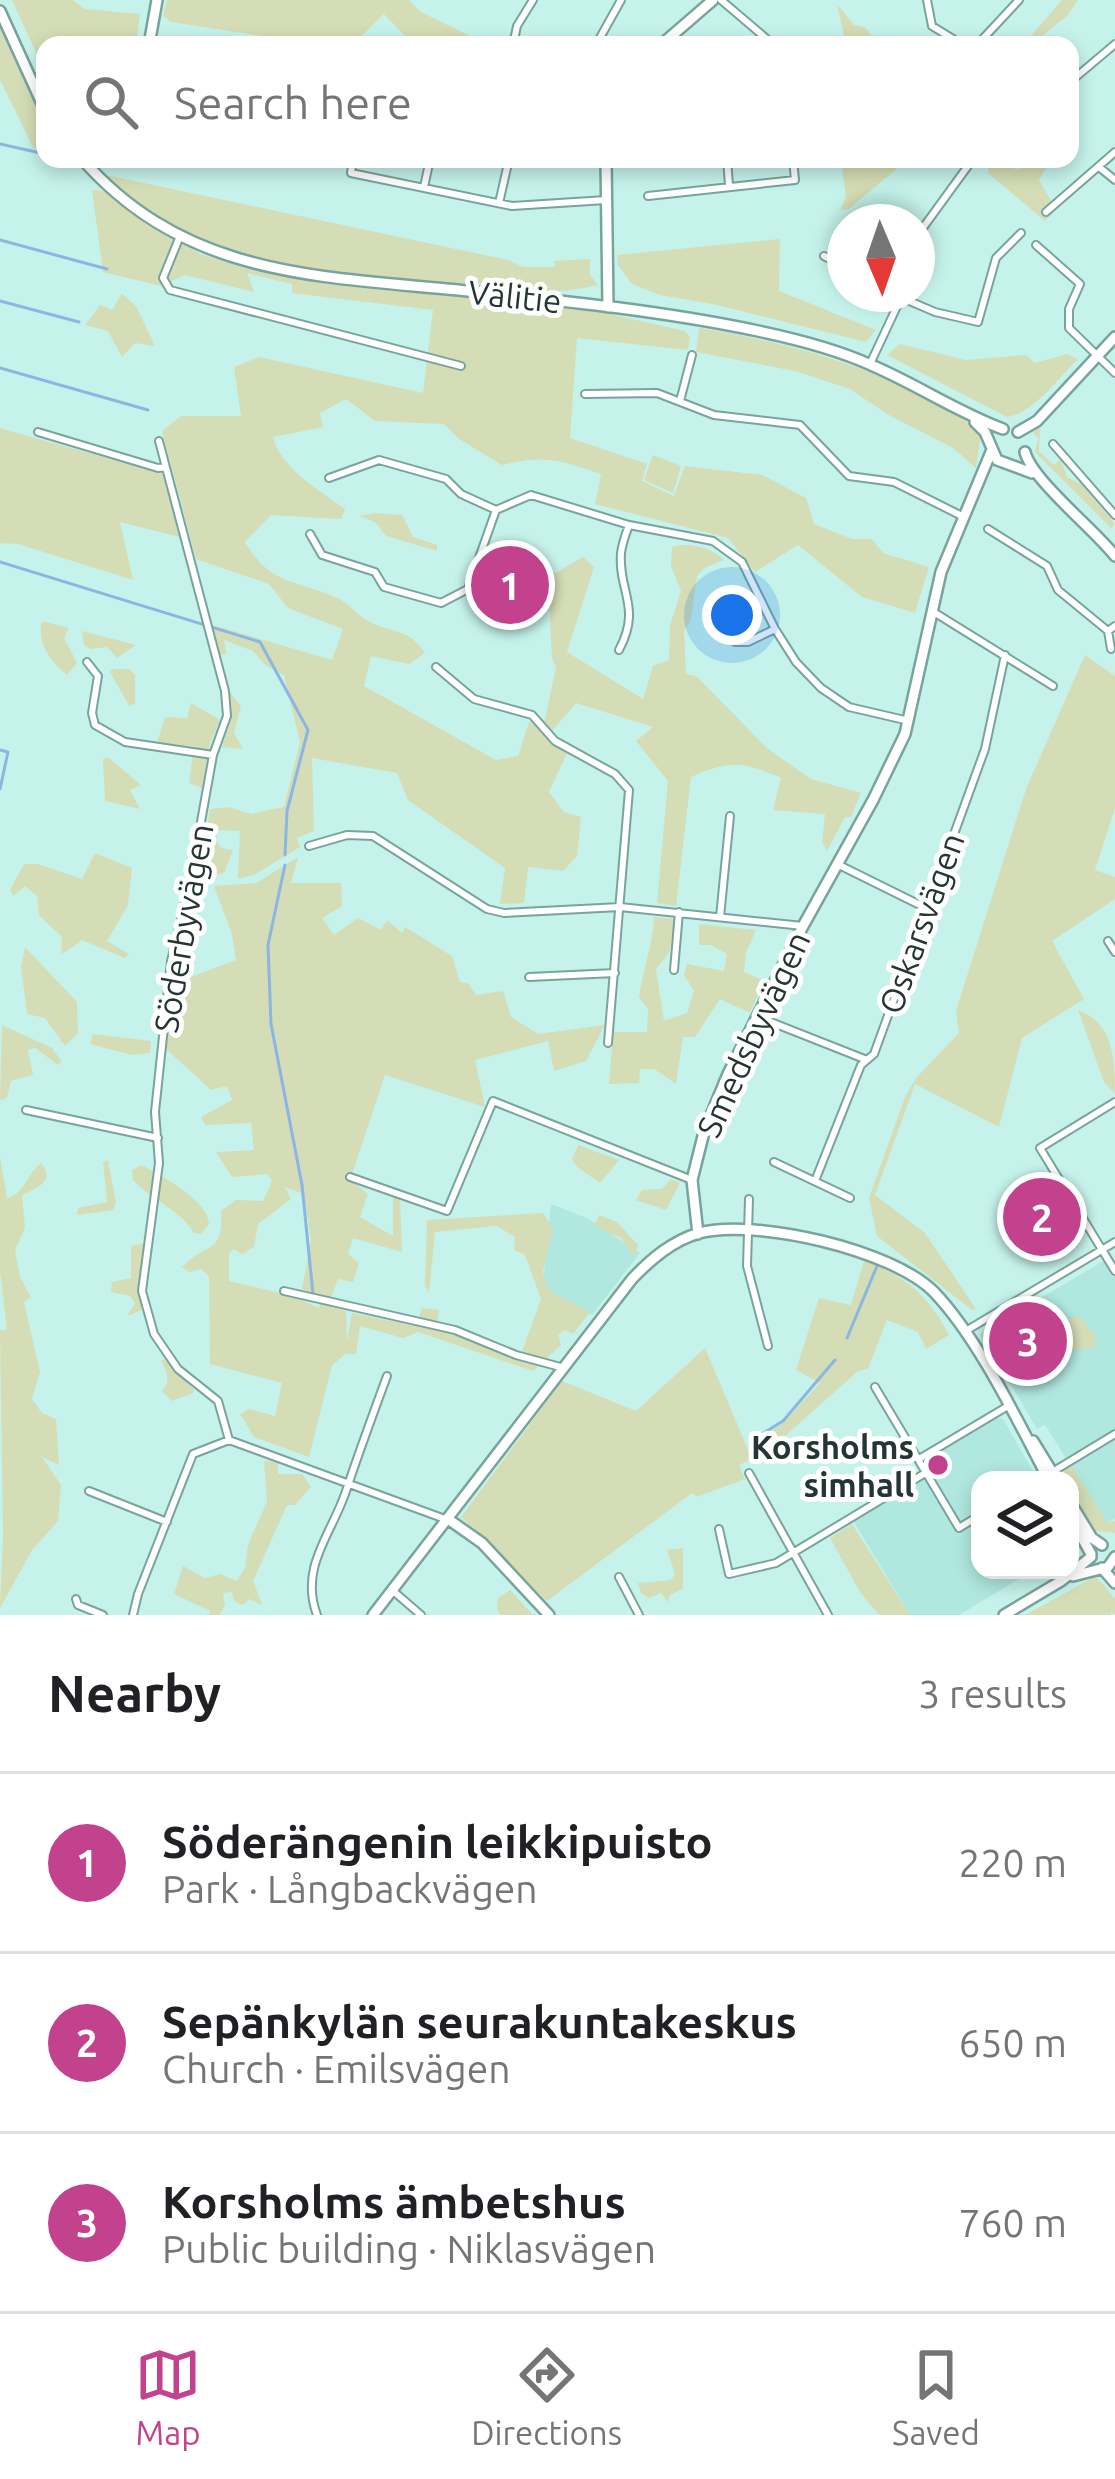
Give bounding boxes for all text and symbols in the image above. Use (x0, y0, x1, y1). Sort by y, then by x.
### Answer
search box (36, 36, 1079, 168)
icon: search (78, 69, 144, 135)
text: Search here (174, 77, 412, 128)
north arrow (827, 204, 935, 312)
street label: Välitie (467, 273, 563, 319)
pin: 1 (471, 540, 549, 630)
your location (702, 585, 762, 645)
street label: Söderbyvägen (146, 821, 220, 1035)
street label: Oskarsvägen (871, 828, 971, 1018)
street label: Smedsbyvägen (689, 925, 817, 1143)
pin: 2 (1003, 1172, 1081, 1262)
pin: 3 (989, 1296, 1067, 1386)
place label: Korsholms simhall (751, 1428, 914, 1503)
marker: Korsholms simhall (925, 1452, 951, 1478)
map controls (971, 1471, 1079, 1579)
button: layers (971, 1471, 1079, 1579)
text: Nearby (48, 1664, 221, 1722)
text: 3 results (918, 1672, 1067, 1715)
text: Söderängenin leikkipuisto (162, 1816, 713, 1867)
text: 1 (76, 1841, 98, 1884)
text: 220 m (958, 1841, 1067, 1884)
text: Park · Långbackvägen (162, 1867, 538, 1910)
text: Sepänkylän seurakuntakeskus (162, 1996, 797, 2047)
text: 2 (76, 2021, 98, 2064)
text: 650 m (958, 2021, 1067, 2064)
text: Church · Emilsvägen (162, 2047, 510, 2090)
text: Korsholms ämbetshus (162, 2176, 626, 2227)
text: 3 (76, 2201, 98, 2244)
text: 760 m (958, 2201, 1067, 2244)
text: Public building · Niklasvägen (162, 2227, 656, 2270)
tab: Map (135, 2342, 201, 2451)
tab: Directions (471, 2342, 622, 2451)
tab: Saved (892, 2342, 980, 2451)

